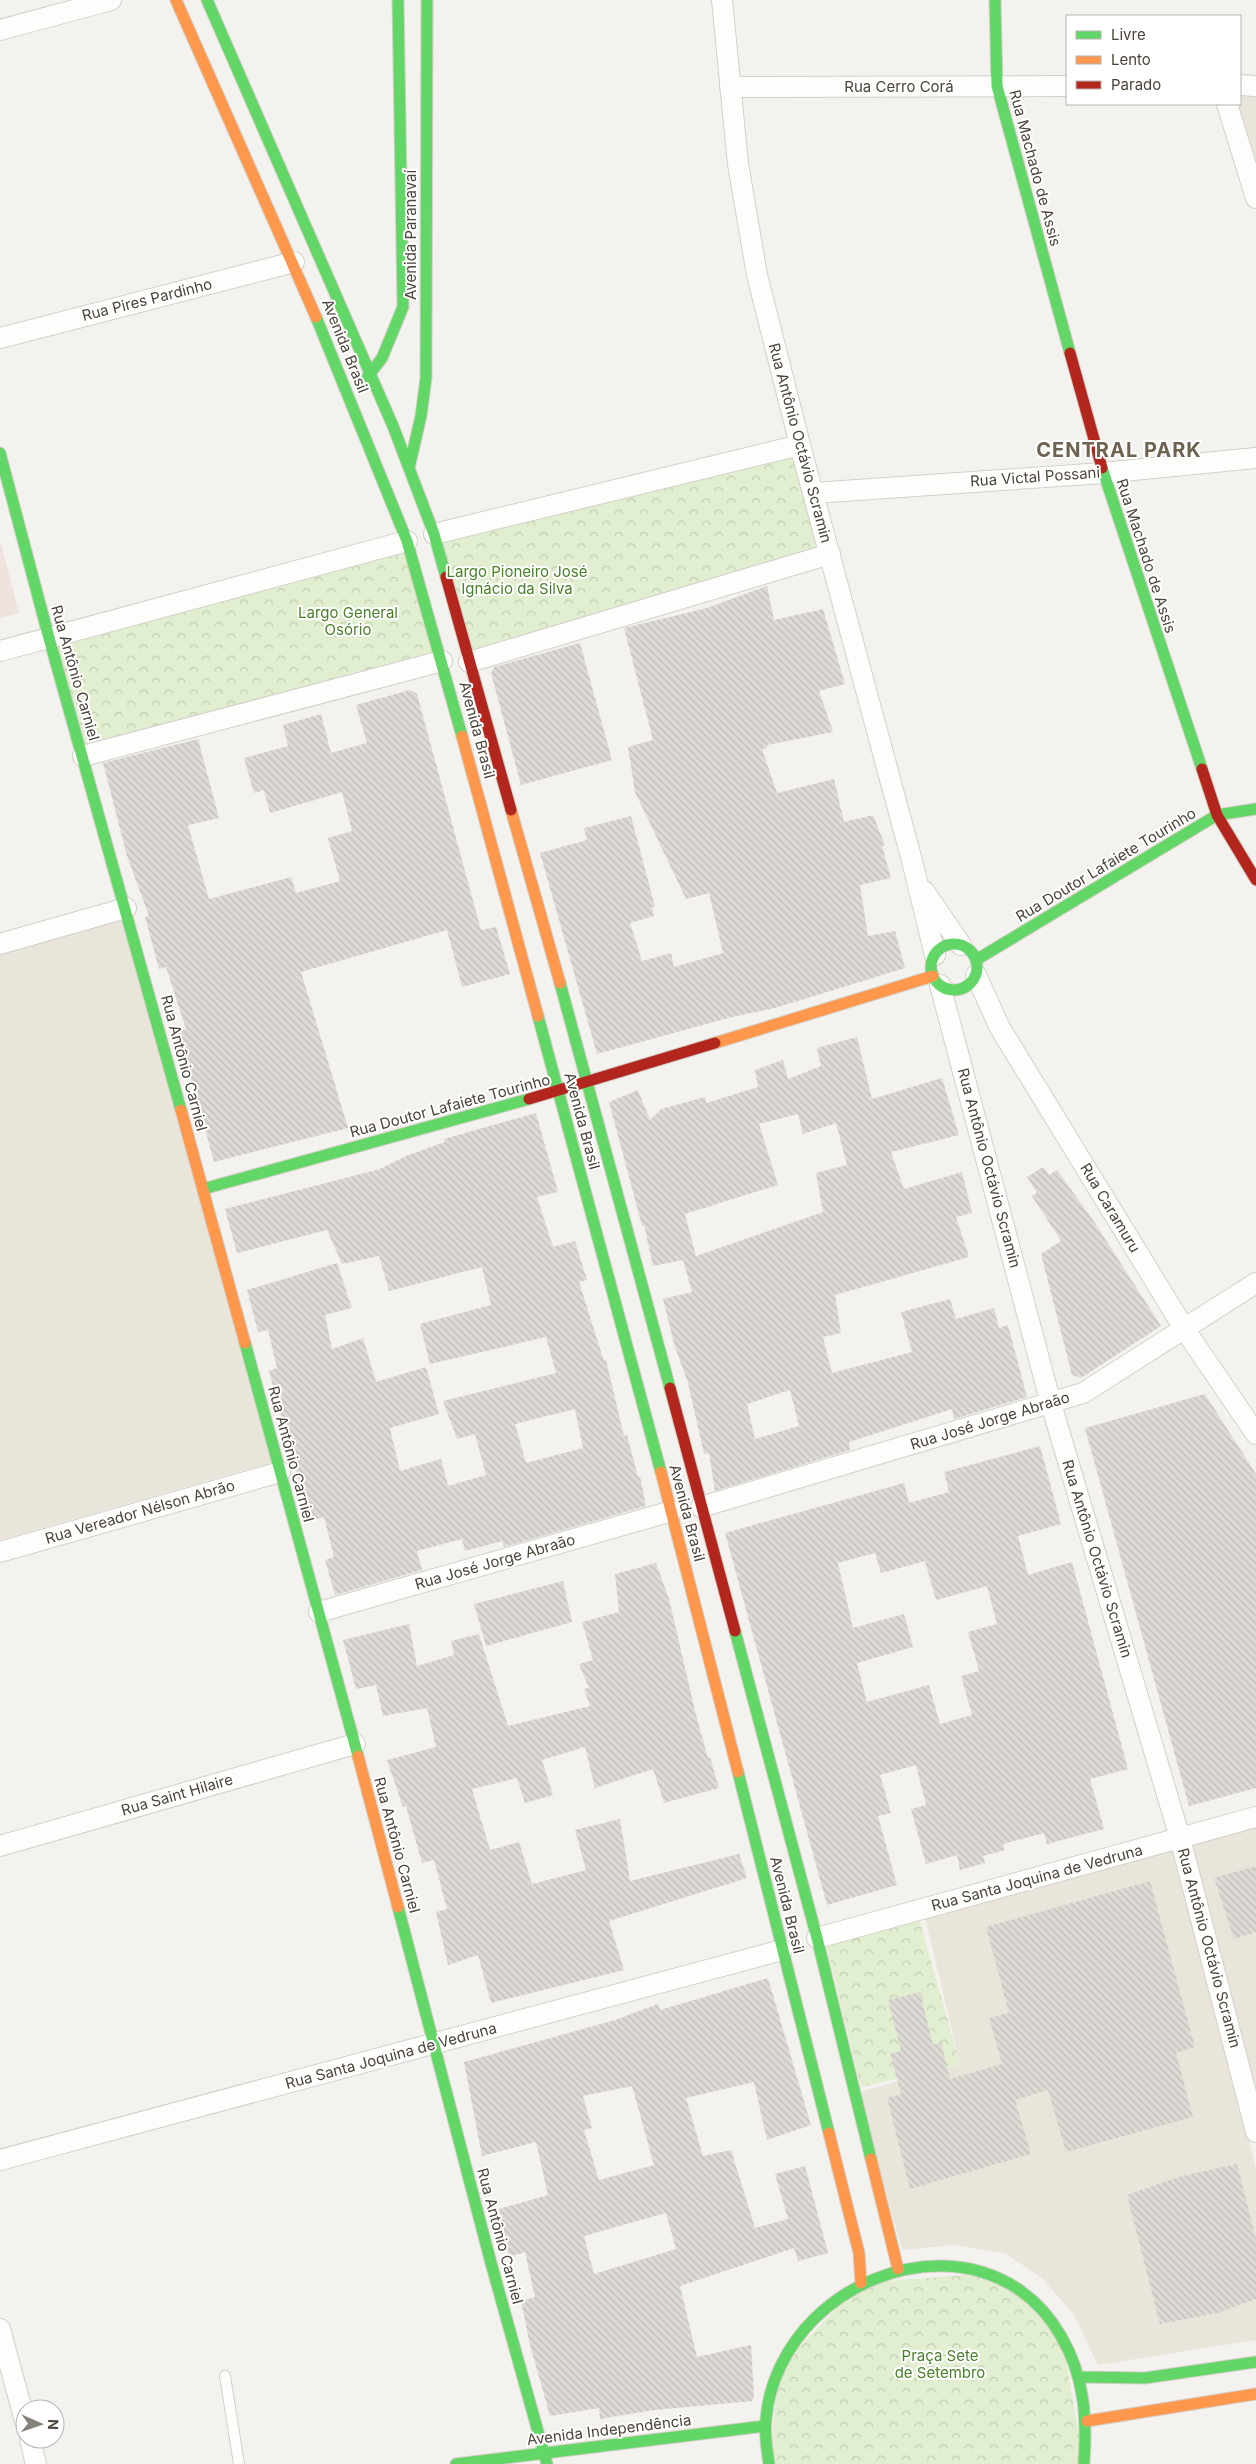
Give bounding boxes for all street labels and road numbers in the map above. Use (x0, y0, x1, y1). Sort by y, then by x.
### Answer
street label: Rua Cerro Corá (844, 77, 954, 96)
street label: Rua Machado de Assis (1005, 88, 1066, 248)
street label: Avenida Paranavaí (401, 170, 420, 300)
street label: Rua Pires Pardinho (80, 274, 214, 325)
street label: Avenida Brasil (318, 296, 373, 396)
street label: Rua Antônio Octávio Scramin (765, 341, 836, 545)
street label: Rua Victal Possani (969, 462, 1101, 491)
street label: Rua Machado de Assis (1113, 476, 1180, 636)
street label: Rua Antônio Carniel (47, 603, 104, 743)
street label: Avenida Brasil (455, 679, 500, 780)
street label: Rua Doutor Lafaiete Tourinho (1012, 803, 1199, 926)
street label: Rua Antônio Carniel (157, 993, 212, 1133)
street label: Rua Antônio Octávio Scramin (954, 1066, 1025, 1270)
street label: Rua Doutor Lafaiete Tourinho (348, 1070, 552, 1141)
street label: Avenida Brasil (560, 1070, 605, 1171)
street label: Rua Caramuru (1076, 1160, 1145, 1256)
street label: Rua Antônio Carniel (264, 1384, 319, 1524)
street label: Rua José Jorge Abraão (908, 1387, 1072, 1454)
street label: Rua Antônio Octávio Scramin (1058, 1457, 1137, 1660)
street label: Avenida Brasil (665, 1462, 710, 1563)
street label: Rua Vereador Nélson Abrão (43, 1475, 237, 1548)
street label: Rua José Jorge Abraão (413, 1530, 577, 1593)
street label: Rua Saint Hilaire (119, 1769, 235, 1820)
street label: Rua Antônio Carniel (370, 1775, 425, 1915)
street label: Rua Santa Joquina de Vedruna (929, 1840, 1145, 1915)
street label: Rua Antônio Octávio Scramin (1174, 1846, 1245, 2050)
street label: Avenida Brasil (766, 1854, 809, 1956)
street label: Rua Santa Joquina de Vedruna (283, 2018, 499, 2093)
street label: Rua Antônio Carniel (473, 2166, 528, 2306)
street label: Avenida Independência (526, 2410, 692, 2449)

